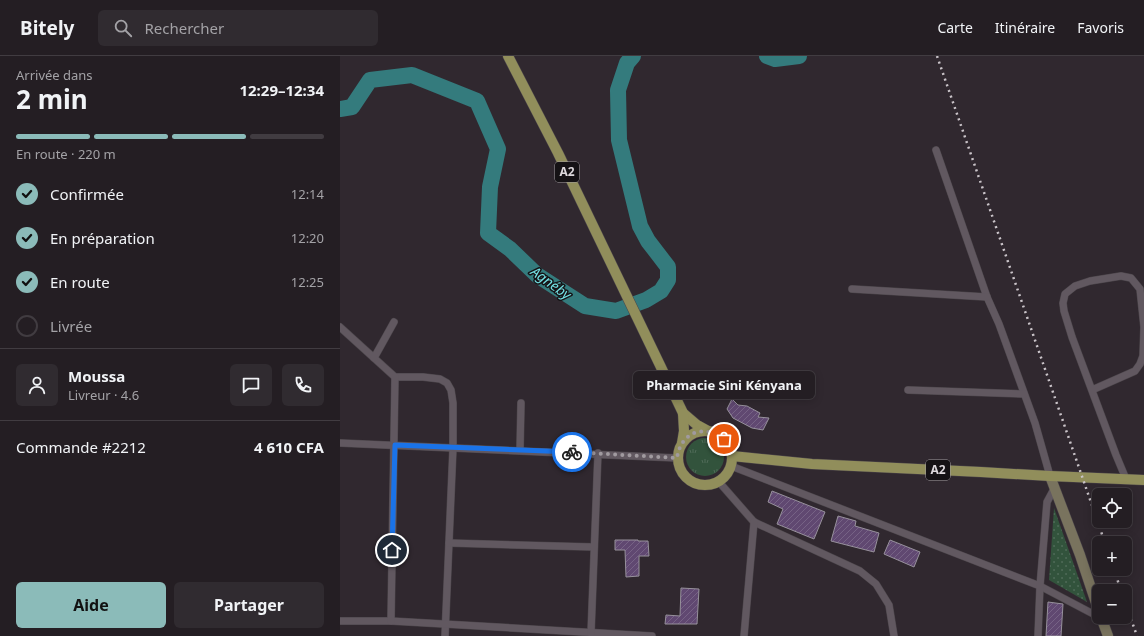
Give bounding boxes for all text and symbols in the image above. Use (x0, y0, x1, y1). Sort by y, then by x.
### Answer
search box (98, 10, 378, 46)
text: Bitely (20, 15, 74, 41)
icon: search (112, 17, 134, 39)
text: Rechercher (144, 18, 224, 38)
text: Carte (937, 18, 973, 37)
text: Itinéraire (995, 18, 1055, 37)
text: Favoris (1077, 18, 1124, 37)
text: Arrivée dans (16, 66, 93, 84)
text: 12:29–12:34 (239, 80, 324, 100)
text: 2 min (16, 81, 88, 117)
text: En route · 220 m (16, 145, 116, 163)
road number: A2 (555, 162, 579, 182)
icon: check (16, 183, 38, 205)
text: Confirmée (50, 184, 124, 204)
text: 12:14 (291, 185, 324, 203)
icon: check (16, 227, 38, 249)
text: En préparation (50, 228, 155, 248)
text: 12:20 (291, 229, 324, 247)
water label: Agnéby (527, 261, 576, 304)
icon: check (16, 271, 38, 293)
text: En route (50, 272, 110, 292)
text: 12:25 (291, 273, 324, 291)
text: Livrée (50, 316, 92, 336)
button: person (16, 364, 58, 406)
button: chat (230, 364, 272, 406)
button: phone (282, 364, 324, 406)
text: Moussa (68, 366, 125, 386)
callout: Pharmacie Sini Kényana (633, 371, 815, 399)
text: Pharmacie Sini Kényana (646, 376, 802, 394)
text: Livreur · 4.6 (68, 386, 139, 404)
pin (707, 422, 741, 456)
icon: bag (713, 428, 735, 450)
courier (552, 432, 592, 472)
text: Commande #2212 (16, 437, 146, 457)
text: 4 610 CFA (254, 437, 324, 457)
icon: bike (561, 441, 583, 463)
road number: A2 (926, 460, 950, 480)
map controls (1092, 488, 1132, 624)
button: locate (1092, 488, 1132, 528)
pin (375, 533, 409, 567)
button: + (1092, 536, 1132, 576)
icon: home (381, 539, 403, 561)
button: Aide (16, 582, 166, 628)
button: Partager (174, 582, 324, 628)
button: − (1092, 584, 1132, 624)

